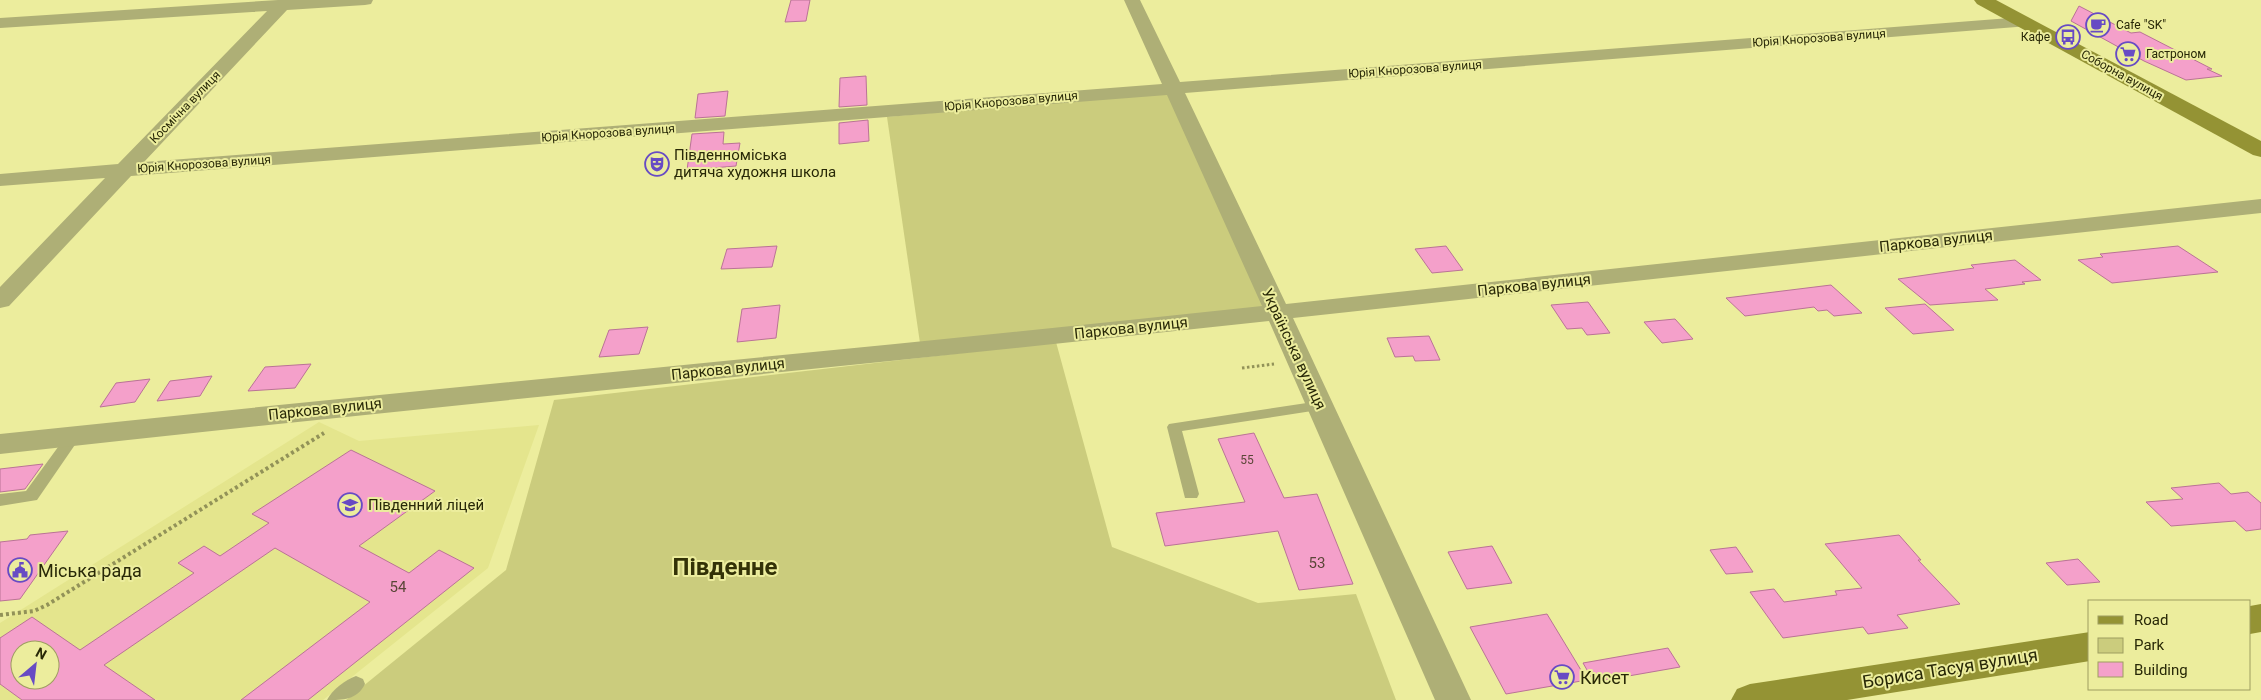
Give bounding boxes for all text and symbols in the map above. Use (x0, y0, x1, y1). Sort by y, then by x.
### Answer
cafe icon: Cafe "SK" (2085, 12, 2111, 38)
place label: Cafe "SK" (2116, 18, 2166, 32)
bus stop icon: Кафе (2055, 24, 2081, 50)
street label: Юрія Кнорозова вулиця (1752, 26, 1886, 50)
place label: Кафе (2021, 30, 2050, 44)
supermarket icon: Гастроном (2115, 41, 2141, 67)
street label: Соборна вулиця (2079, 47, 2165, 103)
place label: Гастроном (2146, 47, 2206, 61)
street label: Юрія Кнорозова вулиця (1348, 57, 1482, 81)
street label: Космічна вулиця (147, 68, 223, 146)
street label: Юрія Кнорозова вулиця (944, 88, 1078, 114)
street label: Юрія Кнорозова вулиця (541, 121, 675, 145)
place label: Південноміська дитяча художня школа (674, 146, 836, 181)
theatre icon: Південноміська дитяча художня школа (644, 151, 670, 177)
street label: Юрія Кнорозова вулиця (137, 152, 271, 176)
street label: Паркова вулиця (1878, 226, 1994, 256)
street label: Паркова вулиця (1476, 270, 1592, 300)
street label: Українська вулиця (1258, 286, 1330, 412)
street label: Паркова вулиця (1073, 313, 1189, 343)
street label: Паркова вулиця (670, 354, 786, 384)
street label: Паркова вулиця (267, 394, 383, 424)
house number: 55 (1240, 453, 1254, 467)
school or university icon: Південний ліцей (337, 492, 363, 518)
place label: Південний ліцей (368, 496, 484, 514)
district label: Південне (672, 553, 778, 581)
house number: 53 (1309, 554, 1325, 572)
public building icon: Міська рада (7, 557, 33, 583)
place label: Міська рада (38, 560, 142, 581)
house number: 54 (390, 578, 407, 596)
legend (2088, 600, 2251, 690)
text: Road (2134, 611, 2168, 629)
text: Park (2134, 636, 2165, 654)
north arrow (10, 640, 60, 690)
text: N (33, 644, 49, 663)
street label: Бориса Тасуя вулиця (1861, 644, 2039, 692)
text: Building (2134, 661, 2188, 679)
supermarket icon: Кисет (1549, 664, 1575, 690)
place label: Кисет (1580, 667, 1630, 688)

